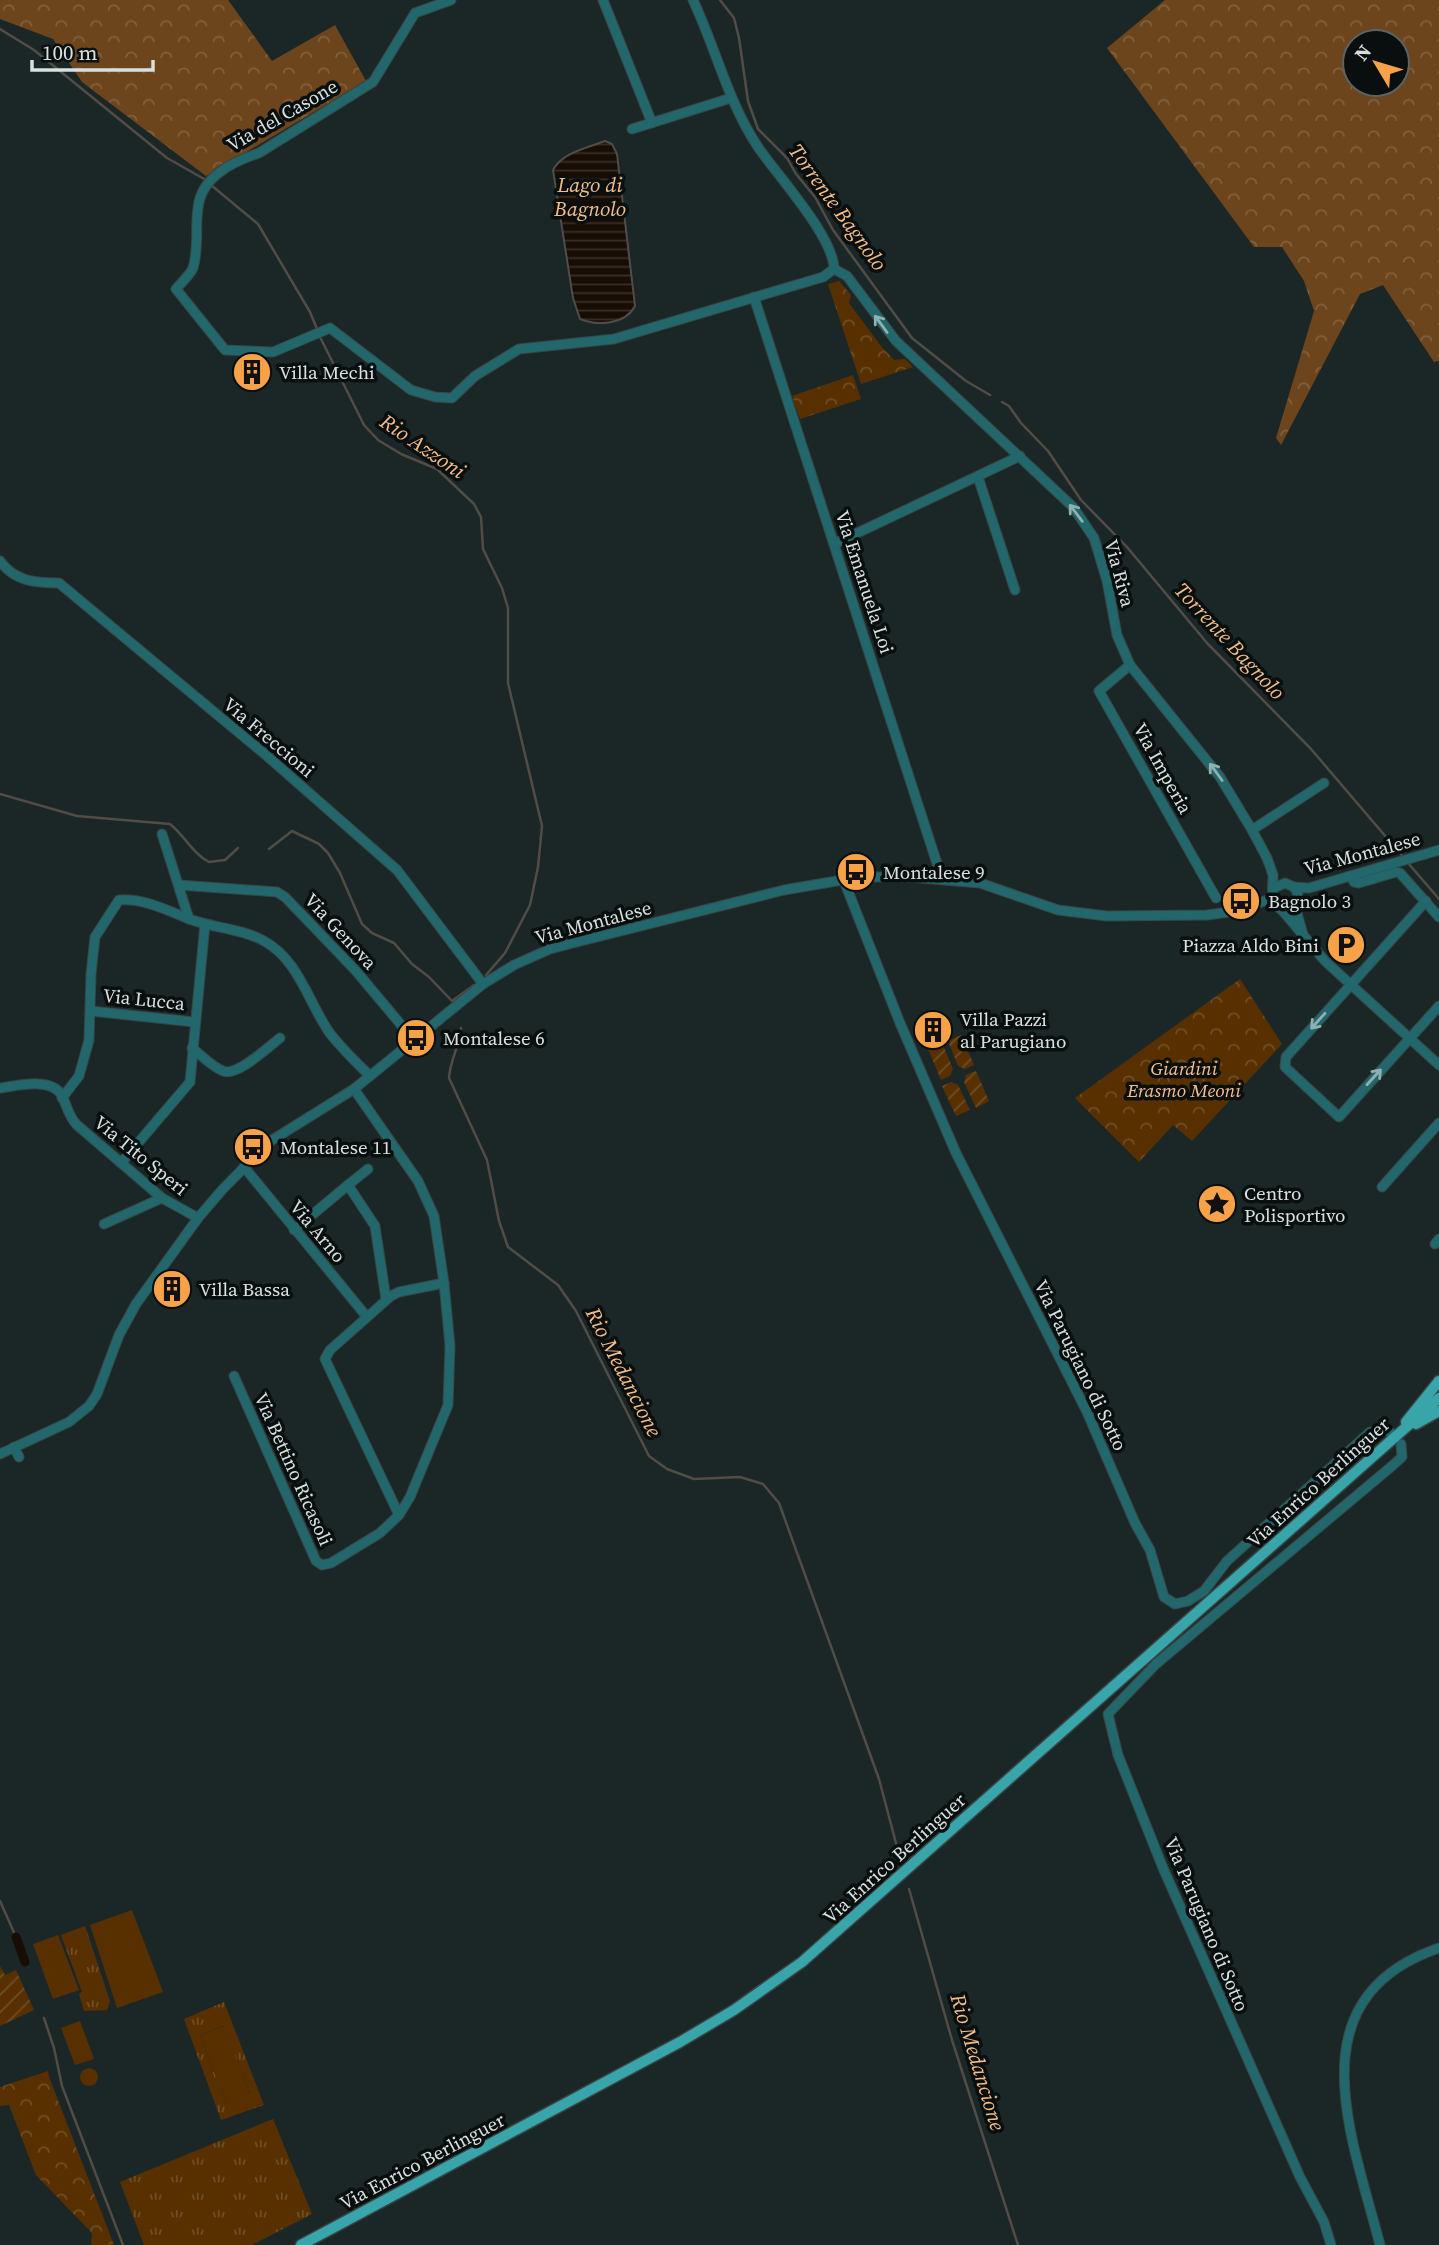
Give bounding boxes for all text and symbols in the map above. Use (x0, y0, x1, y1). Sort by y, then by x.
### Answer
scale bar (32, 28, 152, 72)
north arrow (1341, 28, 1411, 98)
text: 100 m (42, 38, 97, 67)
text: N (1348, 39, 1377, 66)
street label: Via del Casone (222, 73, 342, 157)
water label: Torrente Bagnolo (782, 138, 894, 276)
water label: Lago di Bagnolo (553, 170, 626, 223)
one-way arrow (874, 315, 889, 334)
building icon: Villa Mechi (231, 351, 273, 393)
place label: Villa Mechi (279, 359, 375, 385)
water label: Rio Azzoni (374, 406, 472, 485)
one-way arrow (1069, 503, 1084, 522)
street label: Via Emanuela Loi (830, 507, 900, 657)
street label: Via Riva (1099, 536, 1142, 610)
water label: Torrente Bagnolo (1168, 576, 1292, 706)
street label: Via Freccioni (218, 691, 320, 783)
street label: Via Imperia (1127, 718, 1199, 818)
one-way arrow (1209, 763, 1223, 782)
street label: Via Montalese (1301, 825, 1423, 881)
bus stop icon: Montalese 9 (835, 851, 877, 893)
place label: Montalese 9 (883, 859, 985, 885)
bus stop icon: Bagnolo 3 (1220, 880, 1262, 922)
street label: Via Genova (299, 887, 383, 975)
place label: Bagnolo 3 (1268, 888, 1351, 914)
street label: Via Montalese (532, 894, 654, 950)
parking icon: Piazza Aldo Bini (1325, 924, 1367, 966)
place label: Piazza Aldo Bini (1182, 932, 1319, 958)
street label: Via Lucca (102, 982, 186, 1016)
place label: Villa Pazzi al Parugiano (960, 1006, 1067, 1054)
building icon: Villa Pazzi al Parugiano (912, 1009, 954, 1051)
one-way arrow (1310, 1012, 1327, 1029)
bus stop icon: Montalese 6 (395, 1017, 437, 1059)
place label: Montalese 6 (443, 1025, 545, 1051)
park label: Giardini Erasmo Meoni (1126, 1055, 1241, 1103)
one-way arrow (1366, 1068, 1382, 1086)
street label: Via Tito Speri (89, 1109, 194, 1201)
bus stop icon: Montalese 11 (232, 1126, 274, 1168)
place label: Montalese 11 (280, 1134, 391, 1160)
place label: Centro Polisportivo (1244, 1180, 1346, 1228)
place icon: Centro Polisportivo (1196, 1183, 1238, 1225)
street label: Via Arno (284, 1194, 352, 1268)
building icon: Villa Bassa (151, 1268, 193, 1310)
street label: Via Parugiano di Sotto (1028, 1275, 1134, 1455)
place label: Villa Bassa (199, 1276, 290, 1302)
water label: Rio Medancione (578, 1301, 669, 1442)
street label: Via Bettino Ricasoli (249, 1388, 340, 1550)
street label: Via Enrico Berlinguer (1241, 1411, 1395, 1553)
street label: Via Enrico Berlinguer (817, 1787, 971, 1929)
street label: Via Parugiano di Sotto (1159, 1833, 1255, 2015)
water label: Rio Medancione (943, 1989, 1013, 2134)
street label: Via Enrico Berlinguer (335, 2106, 509, 2216)

